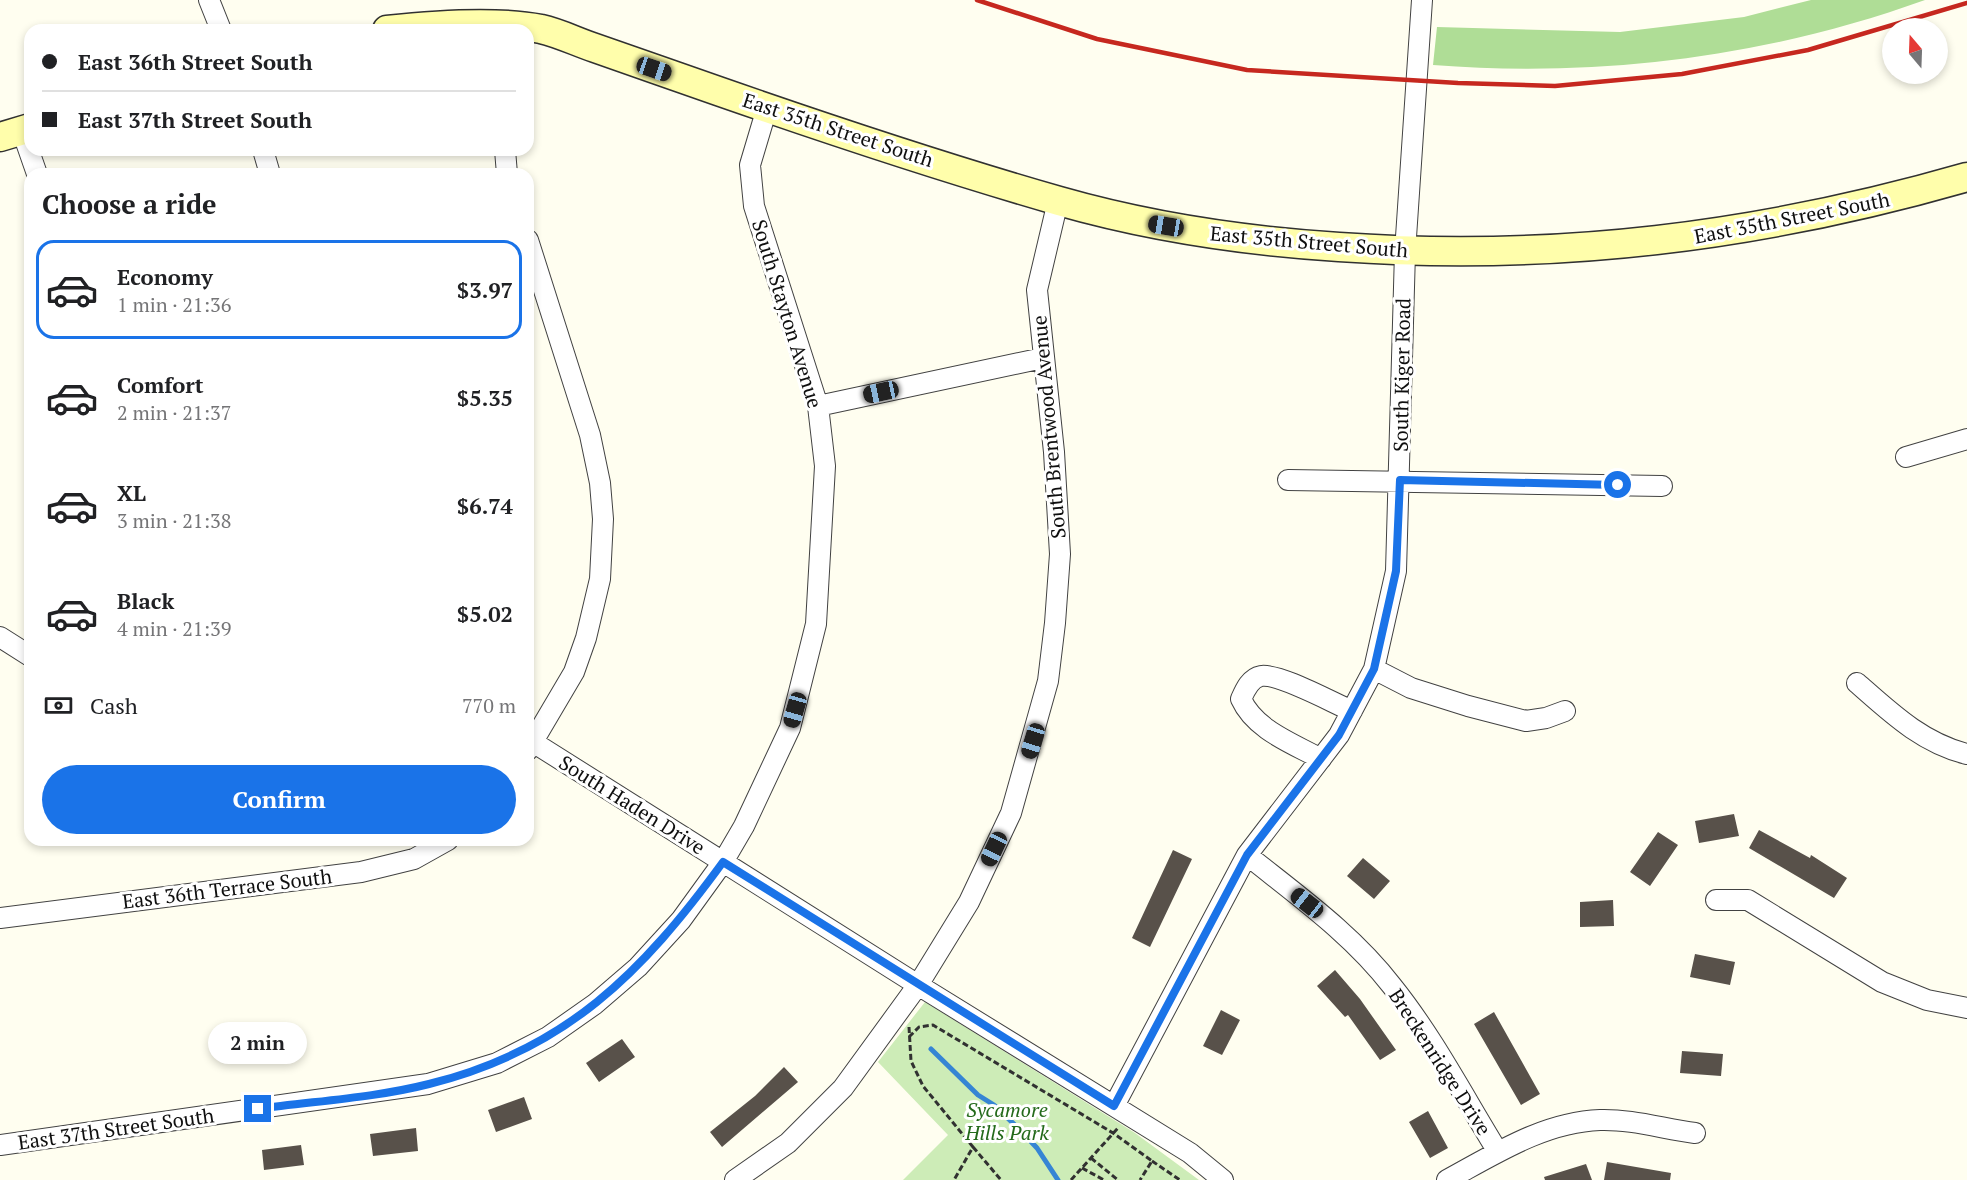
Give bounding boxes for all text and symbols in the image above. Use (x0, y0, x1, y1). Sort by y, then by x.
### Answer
north arrow (1882, 18, 1948, 84)
map controls (1882, 18, 1948, 84)
text: East 36th Street South (78, 47, 313, 76)
car (634, 55, 674, 83)
street label: East 35th Street South (740, 86, 937, 173)
text: East 37th Street South (78, 105, 312, 134)
street label: East 35th Street South (1692, 185, 1892, 250)
text: Choose a ride (42, 186, 217, 222)
car (1147, 214, 1185, 238)
street label: South Stayton Avenue (746, 216, 829, 412)
street label: East 35th Street South (1209, 219, 1409, 264)
text: Economy (117, 262, 213, 291)
icon: car (45, 263, 99, 317)
text: $3.97 (457, 275, 513, 304)
text: 1 min · 21:36 (117, 291, 231, 318)
street label: South Kiger Road (1387, 298, 1416, 452)
street label: South Brentwood Avenue (1025, 314, 1072, 540)
text: Comfort (117, 370, 203, 399)
icon: car (45, 371, 99, 425)
car (862, 379, 900, 405)
text: $5.35 (457, 383, 513, 412)
text: 2 min · 21:37 (117, 399, 231, 426)
route start (1604, 471, 1631, 498)
text: XL (117, 478, 146, 507)
icon: car (45, 479, 99, 533)
text: $6.74 (457, 491, 513, 520)
text: 3 min · 21:38 (117, 507, 231, 534)
text: Black (117, 586, 174, 615)
icon: car (45, 587, 99, 641)
text: $5.02 (457, 599, 513, 628)
text: 4 min · 21:39 (117, 615, 231, 642)
icon: cash (42, 689, 75, 722)
car (781, 690, 809, 730)
text: Cash (90, 691, 138, 720)
text: 770 m (462, 692, 516, 719)
car (1019, 721, 1047, 761)
street label: South Haden Drive (554, 749, 710, 860)
button: Confirm (42, 765, 516, 834)
car (978, 829, 1010, 869)
street label: East 36th Terrace South (121, 862, 334, 915)
car (1287, 885, 1327, 921)
street label: Breckenridge Drive (1383, 983, 1498, 1140)
callout: 2 min (208, 1022, 308, 1064)
text: 2 min (230, 1029, 285, 1056)
route end (244, 1095, 271, 1122)
park label: Sycamore Hills Park (964, 1096, 1049, 1146)
street label: East 37th Street South (16, 1101, 216, 1156)

